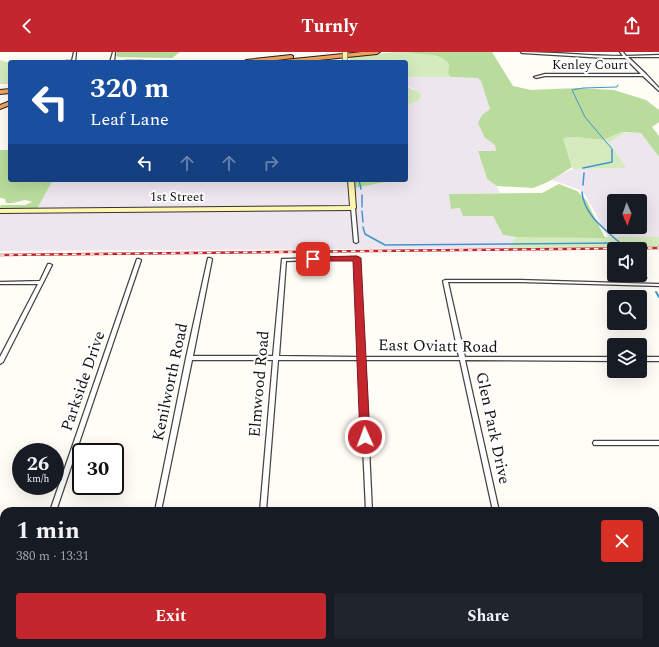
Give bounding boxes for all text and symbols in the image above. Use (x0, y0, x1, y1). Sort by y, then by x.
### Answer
text: Turnly (301, 13, 358, 40)
icon: back (16, 15, 38, 37)
icon: share (621, 15, 643, 37)
street label: Kenley Court (552, 55, 628, 75)
text: 320 m (90, 67, 169, 110)
icon: left (24, 76, 76, 128)
text: Leaf Lane (90, 106, 169, 133)
icon: left (134, 152, 156, 174)
icon: ahead (176, 152, 198, 174)
icon: ahead (218, 152, 240, 174)
icon: right (260, 152, 282, 174)
street label: 1st Street (150, 187, 204, 207)
north arrow (607, 194, 647, 234)
map controls (607, 194, 647, 378)
pin (296, 242, 330, 276)
button: sound (607, 242, 647, 282)
icon: arrive (302, 248, 324, 270)
button: search (607, 290, 647, 330)
street label: Kenilworth Road (146, 321, 194, 443)
street label: Parkside Drive (55, 328, 111, 434)
street label: Elmwood Road (242, 329, 276, 438)
street label: East Oviatt Road (378, 333, 498, 359)
button: layers (607, 338, 647, 378)
street label: Glen Park Drive (469, 370, 517, 486)
position arrow (344, 416, 386, 458)
speed limit sign: 30 (72, 443, 124, 495)
text: 26 (27, 449, 49, 479)
text: km/h (27, 471, 49, 487)
text: 1 min (16, 513, 80, 549)
button: close (601, 520, 643, 562)
text: 380 m · 13:31 (16, 546, 89, 566)
button: Exit (16, 593, 326, 639)
button: Share (334, 593, 643, 639)

